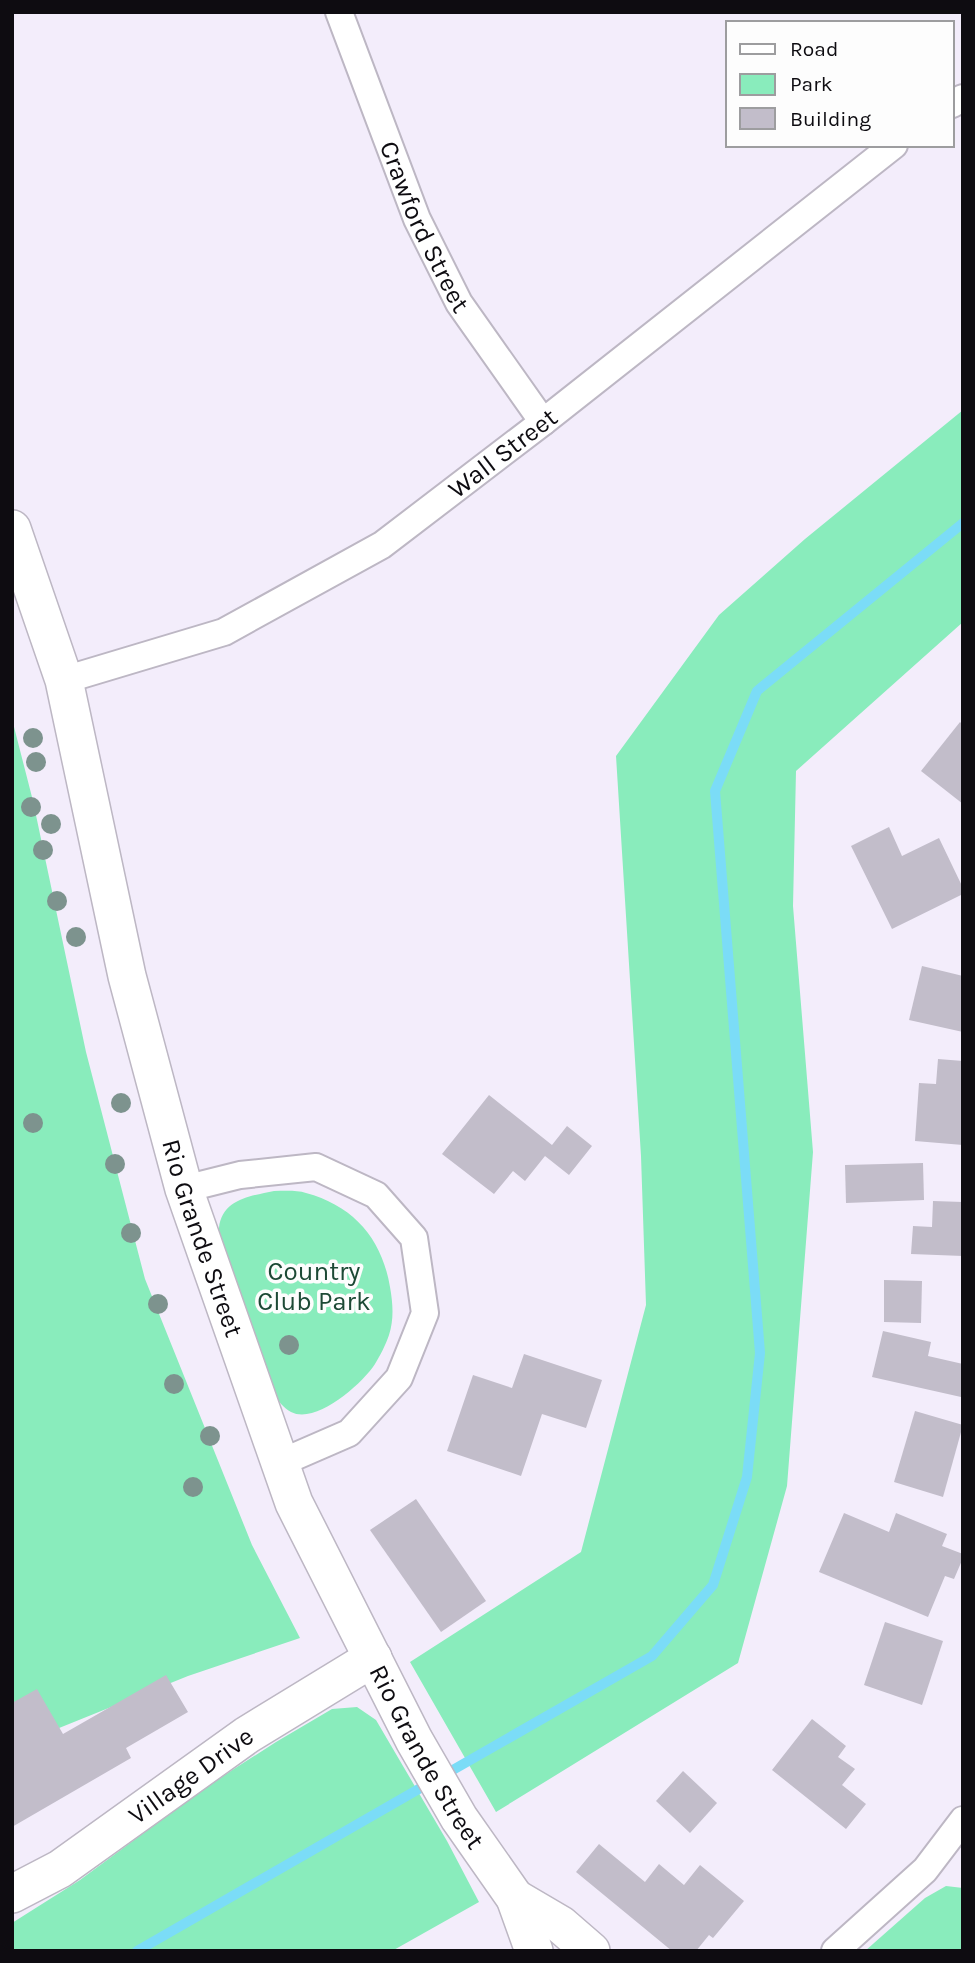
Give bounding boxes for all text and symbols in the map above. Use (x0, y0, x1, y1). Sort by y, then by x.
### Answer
legend (726, 21, 954, 147)
text: Road (790, 37, 838, 61)
text: Park (790, 72, 833, 96)
text: Building (790, 107, 871, 131)
street label: Crawford Street (373, 137, 476, 319)
street label: Wall Street (442, 402, 564, 505)
street label: Rio Grande Street (155, 1136, 250, 1341)
park label: Country Club Park (257, 1256, 371, 1317)
street label: Rio Grande Street (362, 1660, 491, 1855)
street label: Village Drive (123, 1720, 260, 1831)

